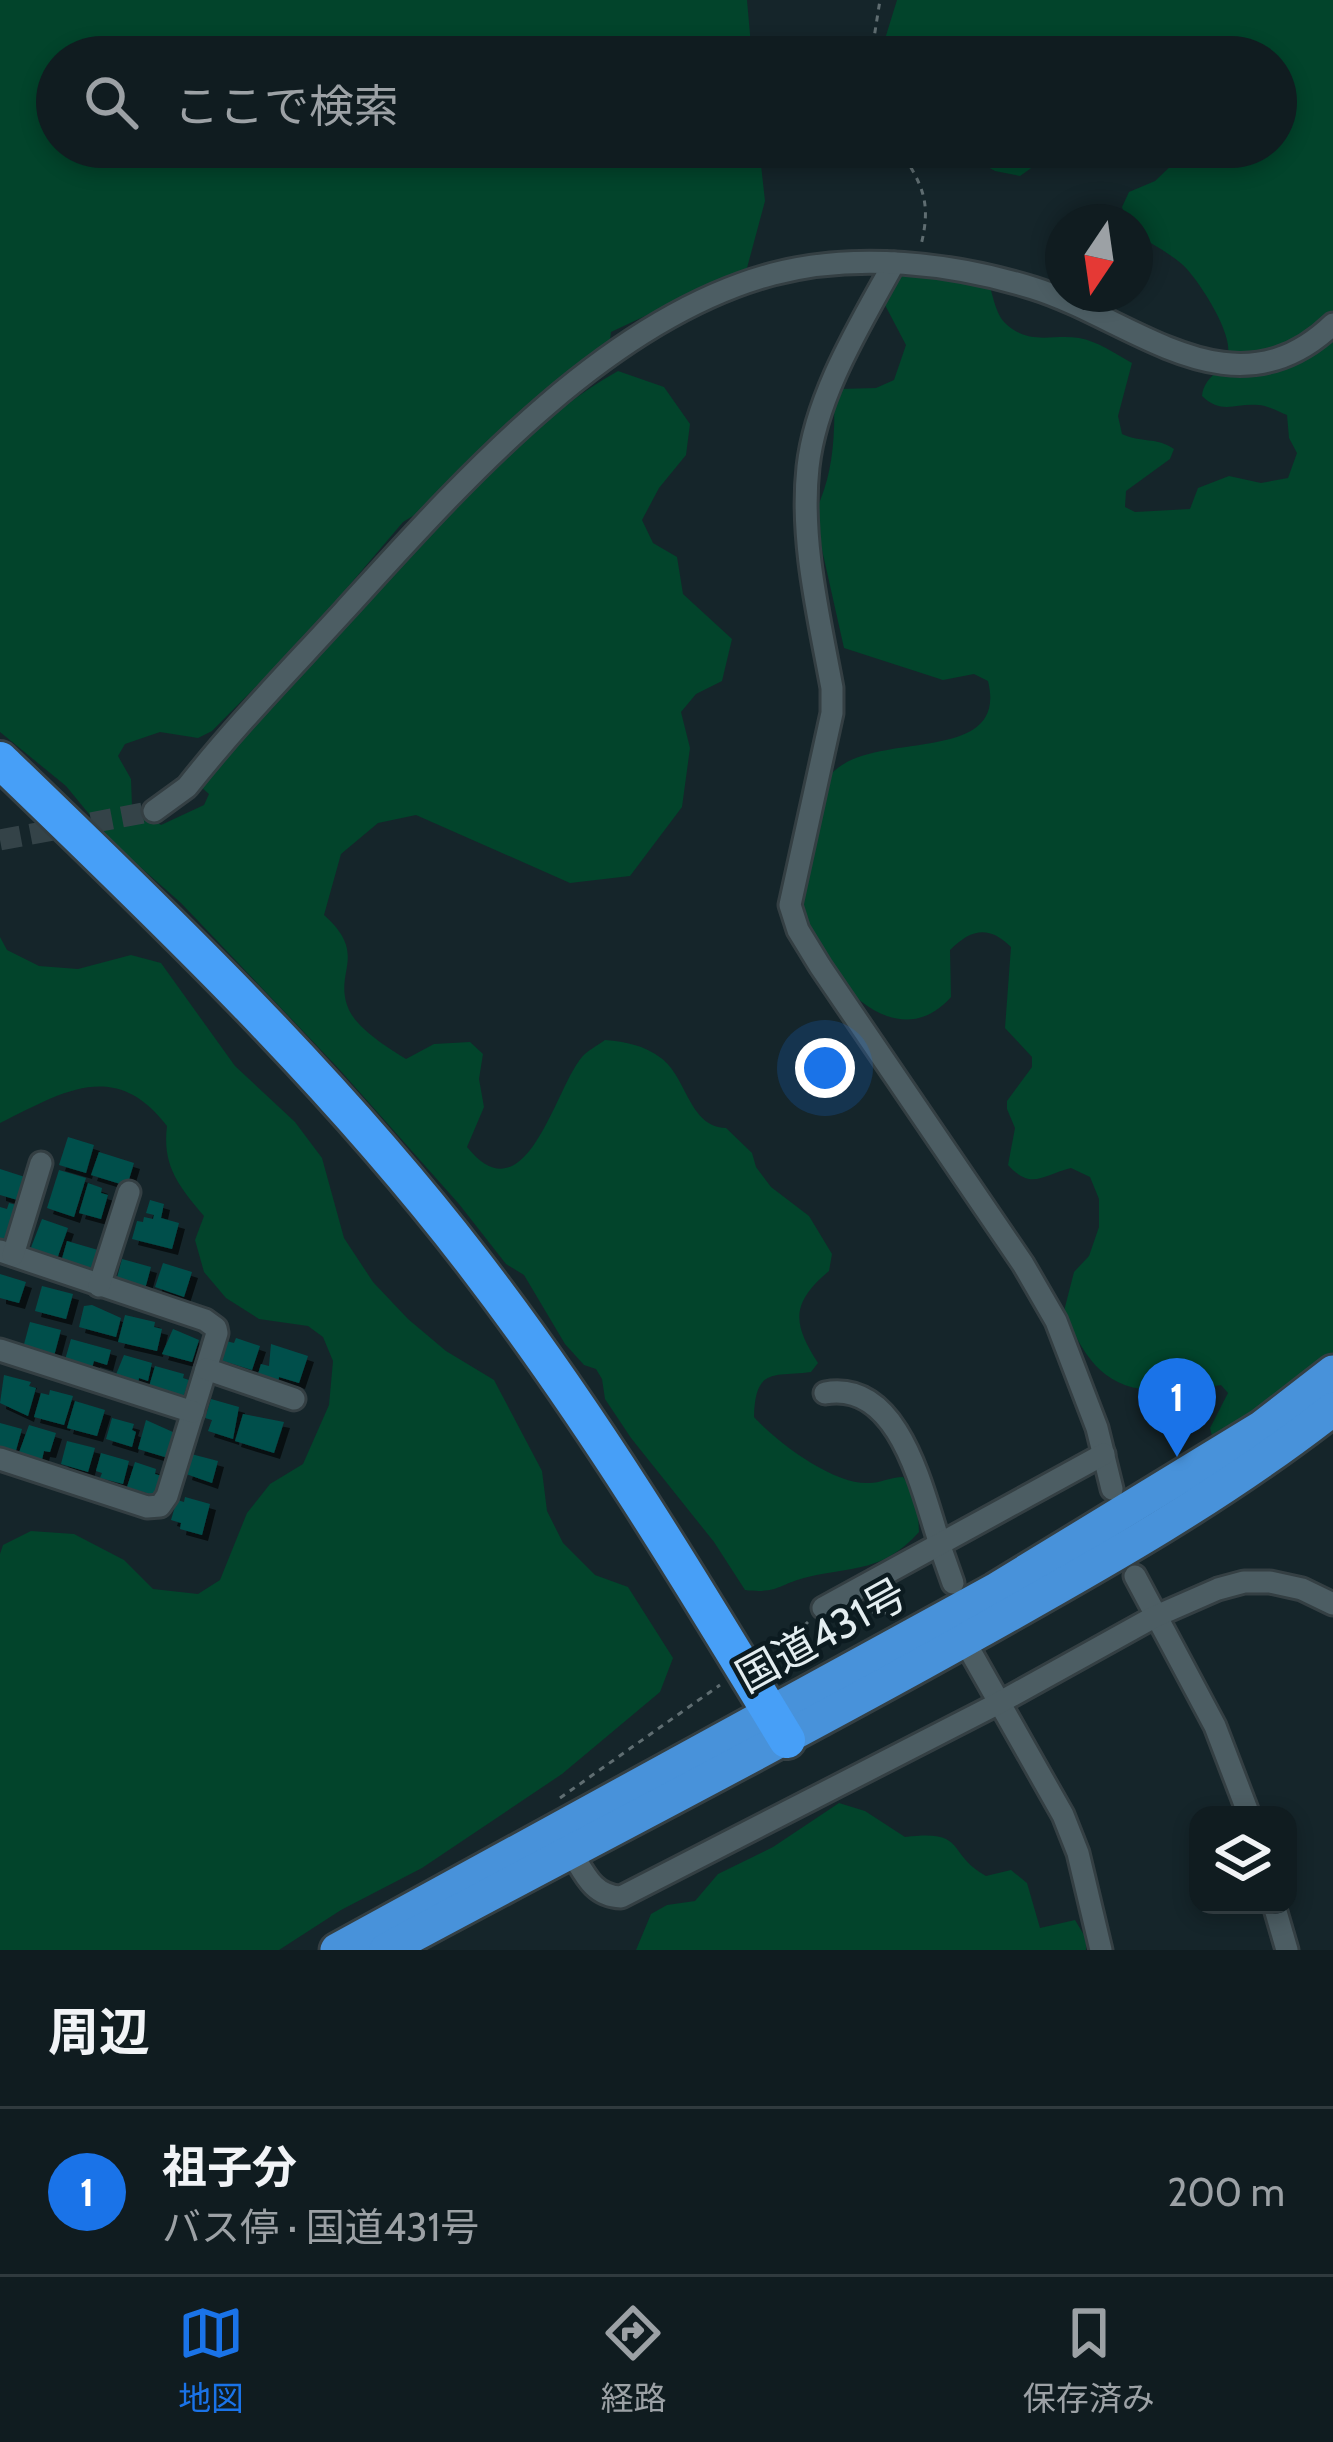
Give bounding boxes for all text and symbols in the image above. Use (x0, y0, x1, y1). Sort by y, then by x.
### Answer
search box (36, 36, 1297, 168)
icon: search (78, 69, 144, 135)
text: ここで検索 (174, 79, 399, 133)
north arrow (1045, 204, 1153, 312)
your location (795, 1038, 855, 1098)
pin: 1 (1138, 1358, 1216, 1457)
street label: 国道431号 (727, 1567, 915, 1703)
map controls (1189, 1806, 1297, 1914)
button: layers (1189, 1806, 1297, 1914)
text: 周辺 (48, 2001, 150, 2063)
text: 祖子分 (162, 2140, 297, 2194)
text: 1 (80, 2168, 94, 2216)
text: 200 m (1167, 2168, 1285, 2216)
text: バス停 · 国道431号 (162, 2203, 479, 2251)
tab: 地図 (178, 2300, 244, 2420)
tab: 経路 (600, 2300, 666, 2420)
tab: 保存済み (1023, 2300, 1155, 2420)

